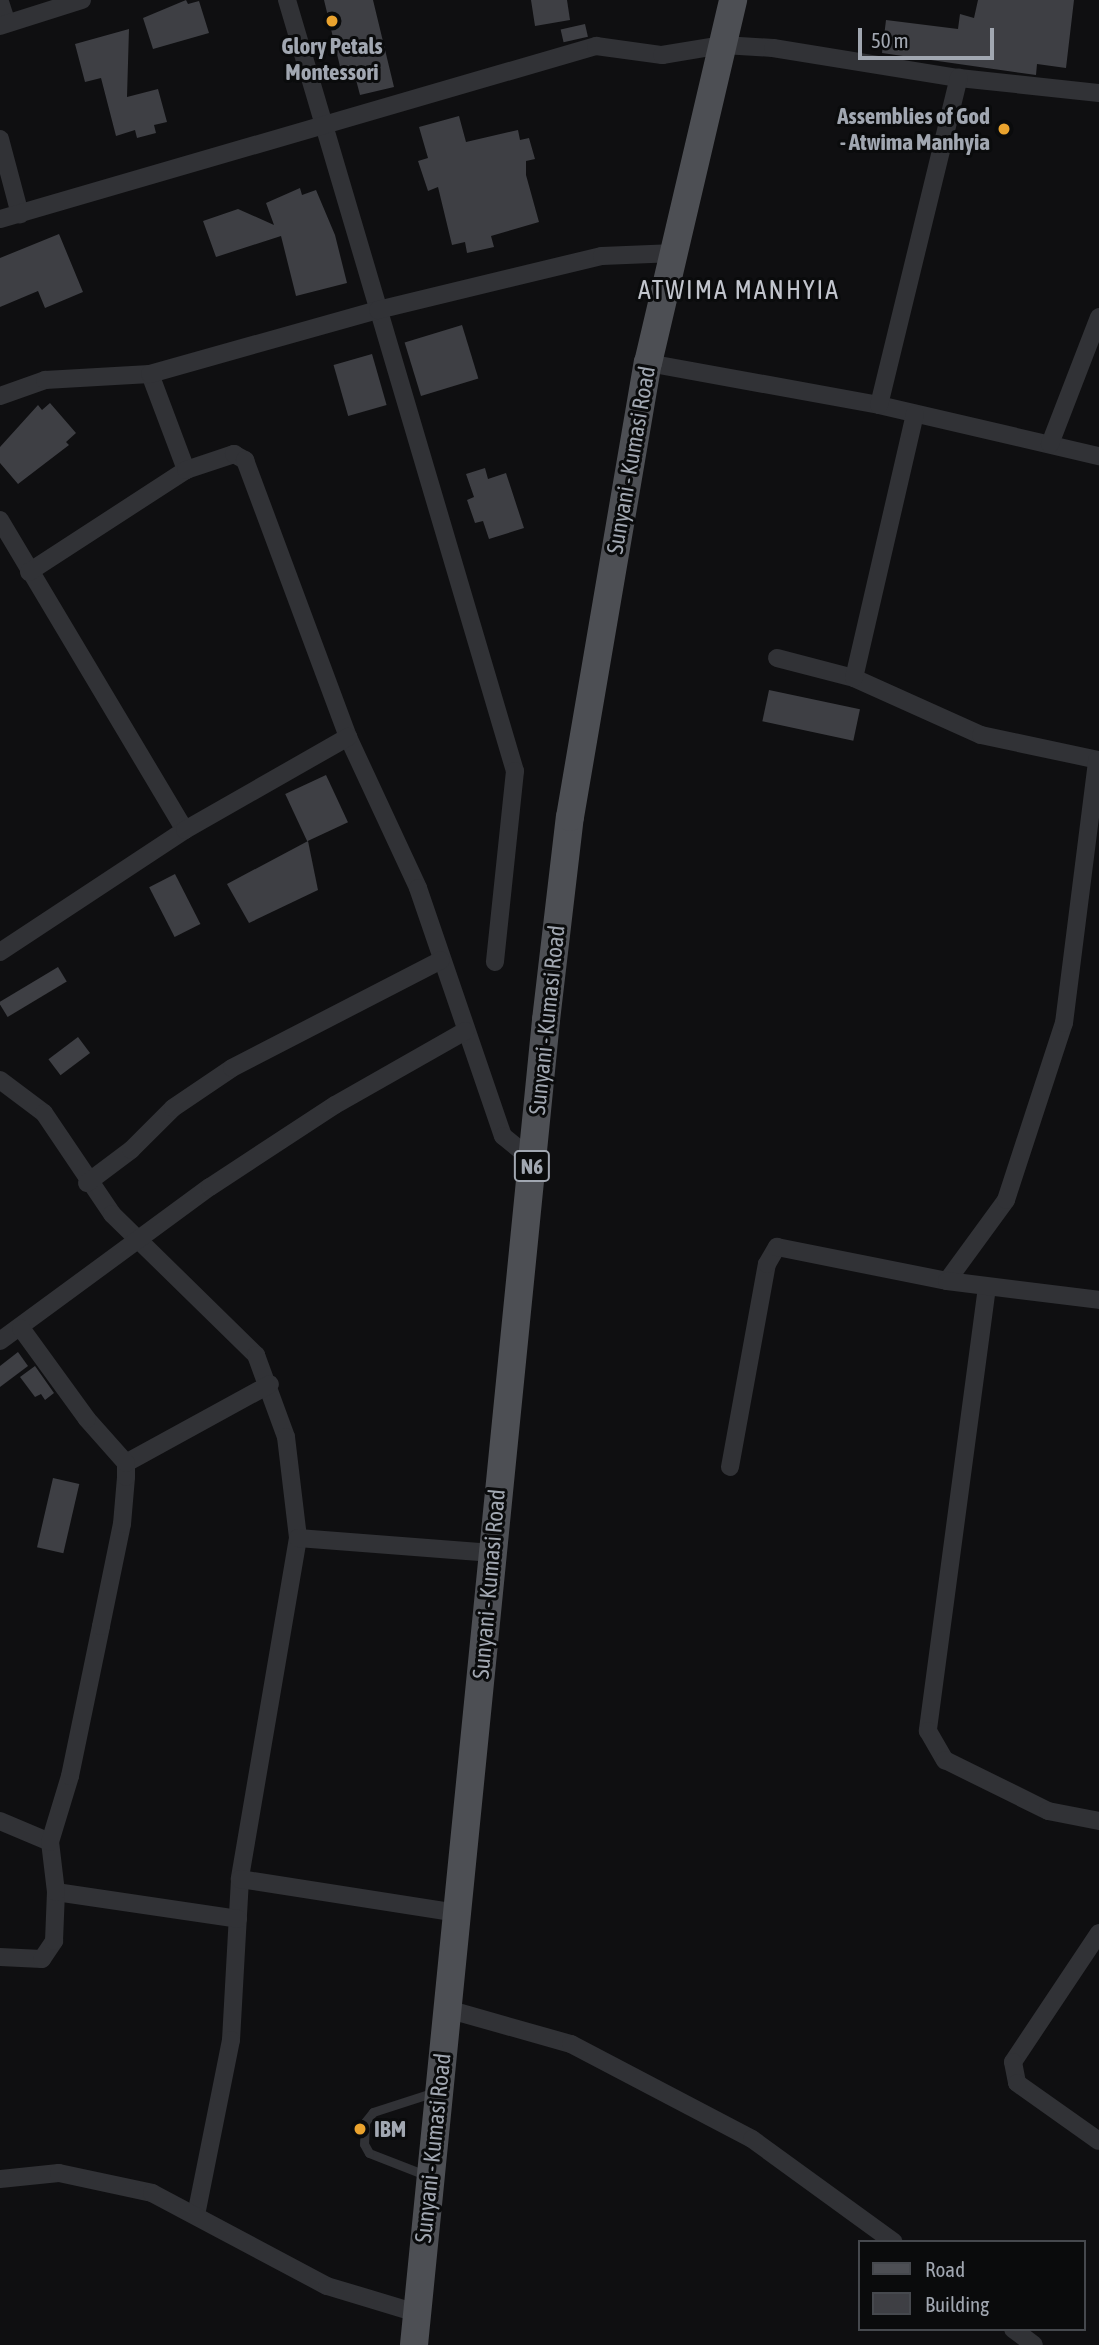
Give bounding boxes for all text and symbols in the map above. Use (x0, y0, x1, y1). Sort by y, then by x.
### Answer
marker: Glory Petals Montessori (324, 13, 340, 29)
scale bar (861, 14, 998, 58)
text: 50 m (871, 28, 909, 52)
place label: Glory Petals Montessori (281, 32, 383, 86)
place label: Assemblies of God - Atwima Manhyia (837, 102, 990, 156)
marker: Assemblies of God - Atwima Manhyia (996, 121, 1012, 137)
district label: ATWIMA MANHYIA (640, 275, 838, 307)
street label: Sunyani - Kumasi Road (601, 364, 661, 556)
street label: Sunyani - Kumasi Road (523, 924, 571, 1116)
road number: N6 (513, 1148, 551, 1184)
street label: Sunyani - Kumasi Road (467, 1488, 511, 1680)
street label: Sunyani - Kumasi Road (409, 2052, 457, 2244)
place label: IBM (374, 2115, 406, 2143)
marker: IBM (352, 2121, 368, 2137)
legend (858, 2240, 1085, 2331)
text: Road (925, 2257, 965, 2281)
text: Building (925, 2292, 989, 2316)

